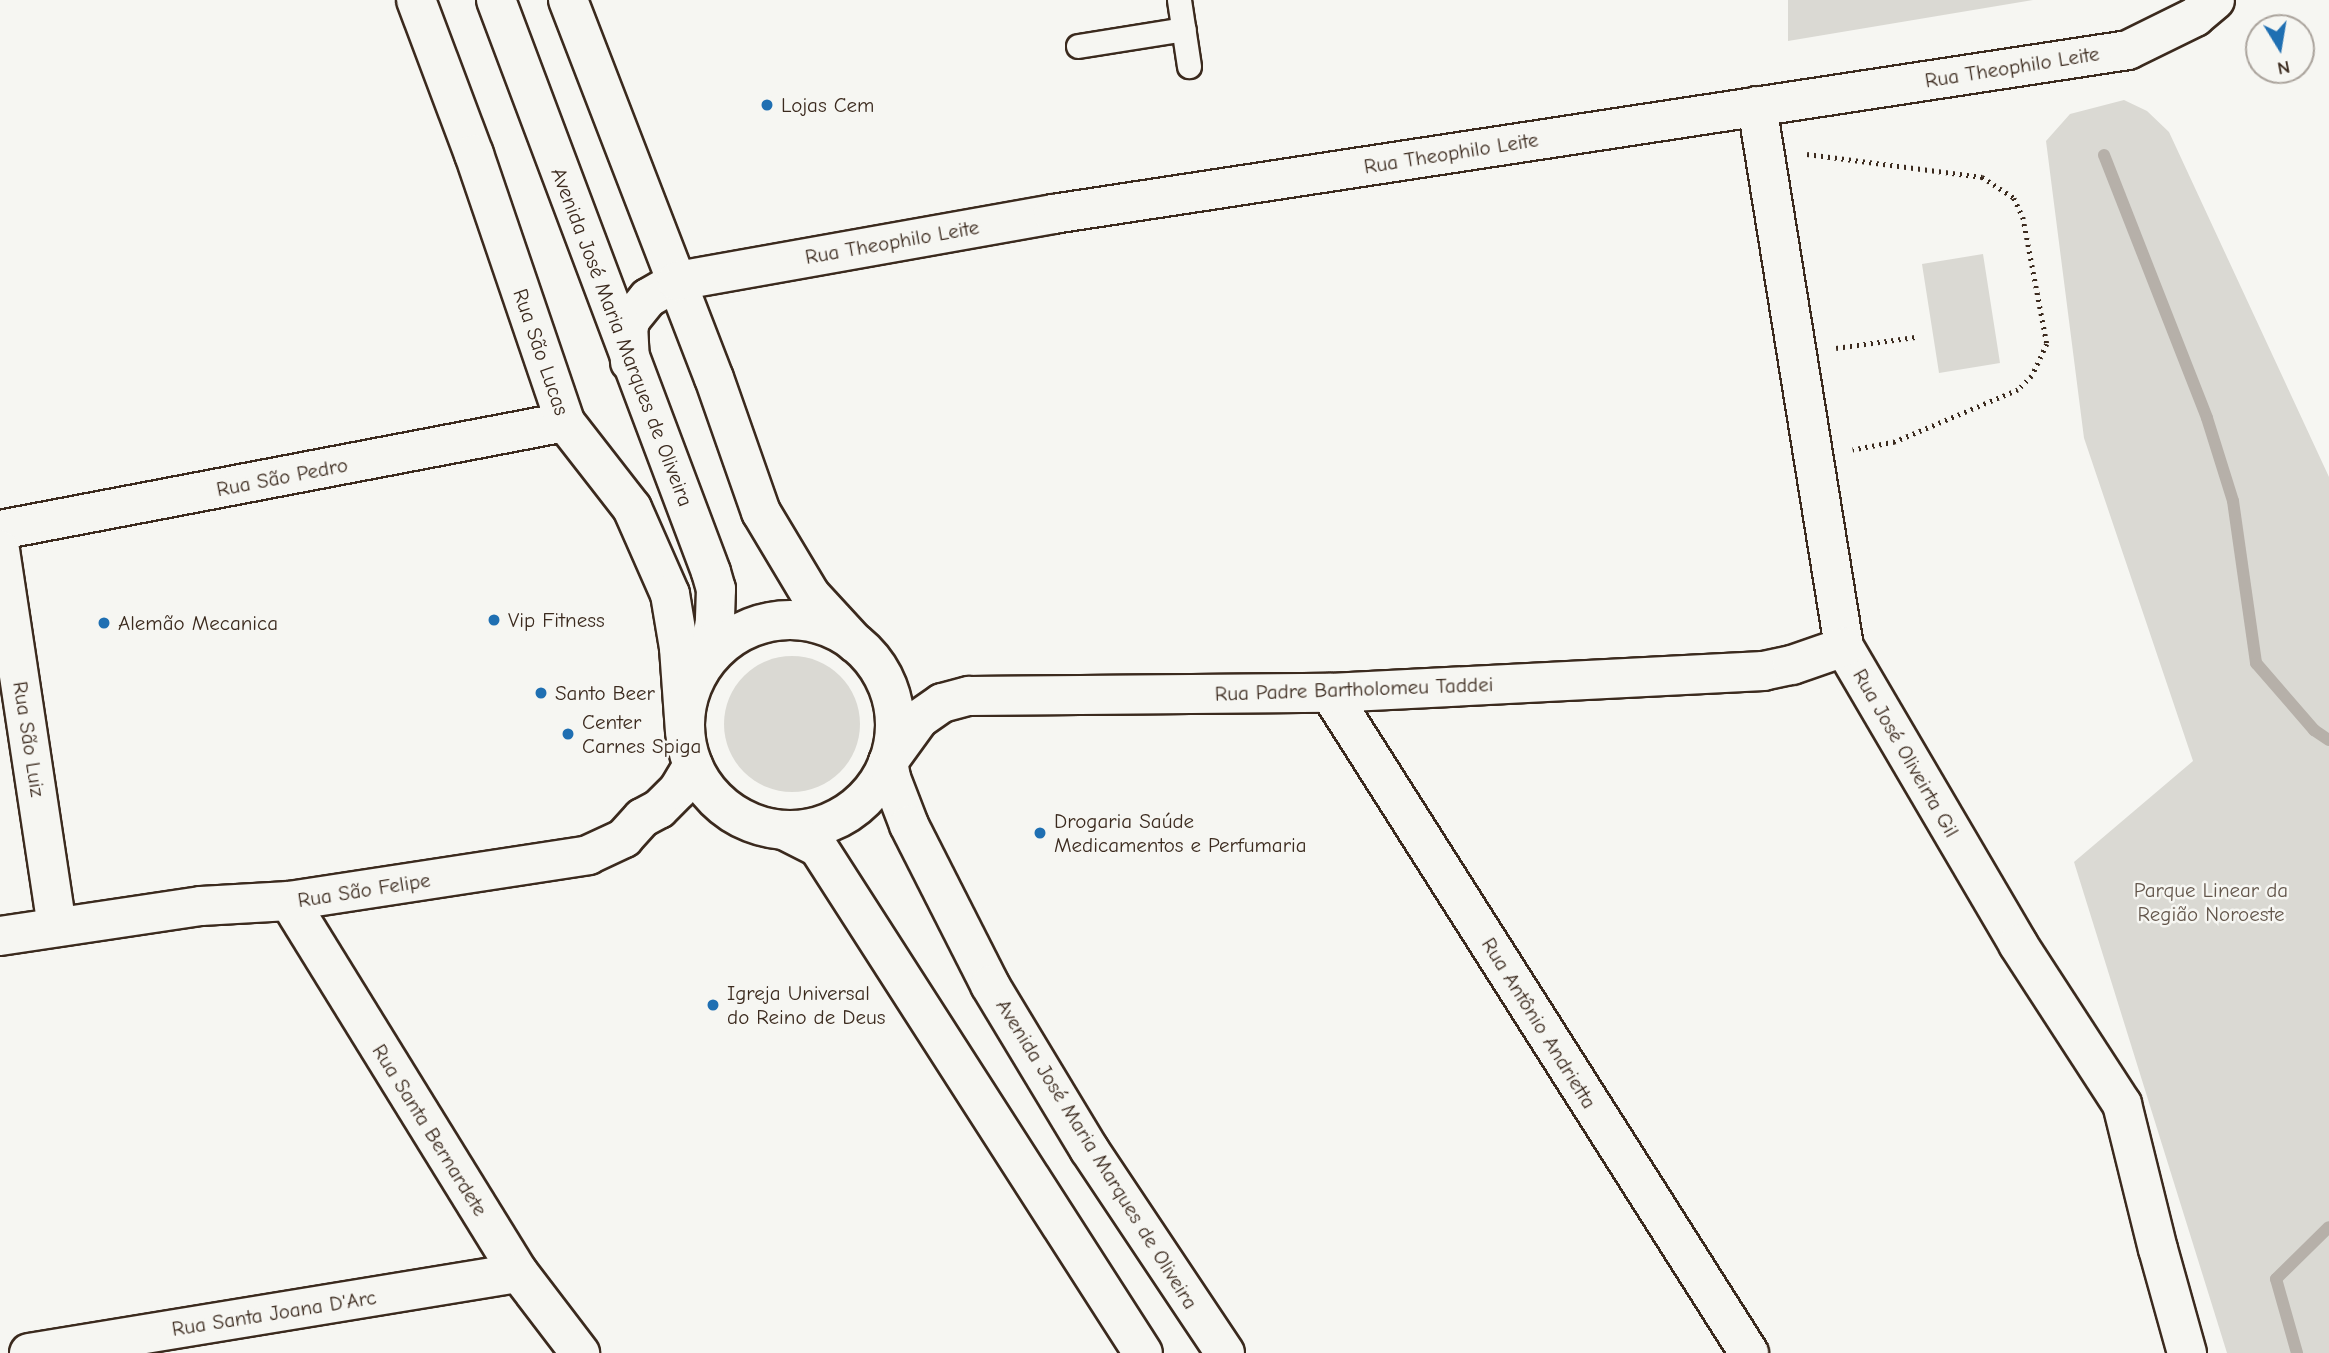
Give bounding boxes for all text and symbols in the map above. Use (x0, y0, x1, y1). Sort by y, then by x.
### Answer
north arrow (2245, 14, 2315, 84)
street label: Rua Theophilo Leite (1923, 41, 2101, 93)
text: N (2275, 56, 2292, 80)
place label: Lojas Cem (781, 92, 874, 118)
marker: Lojas Cem (759, 97, 775, 113)
street label: Rua Theophilo Leite (1362, 127, 1540, 179)
street label: Avenida José Maria Marques de Oliveira (546, 164, 698, 510)
street label: Rua Theophilo Leite (803, 214, 981, 270)
street label: Rua São Lucas (508, 285, 574, 419)
street label: Rua São Pedro (214, 452, 350, 502)
place label: Vip Fitness (508, 607, 605, 633)
place label: Alemão Mecanica (118, 610, 278, 636)
marker: Vip Fitness (486, 612, 502, 628)
marker: Alemão Mecanica (96, 615, 112, 631)
street label: Rua José Oliveirta Gil (1847, 664, 1965, 842)
street label: Rua Padre Bartholomeu Taddei (1214, 672, 1494, 706)
street label: Rua São Luiz (7, 679, 51, 799)
place label: Santo Beer (555, 680, 655, 706)
marker: Santo Beer (533, 685, 549, 701)
place label: Center Carnes Spiga (582, 709, 701, 759)
marker: Center Carnes Spiga (560, 726, 576, 742)
place label: Drogaria Saúde Medicamentos e Perfumaria (1054, 808, 1307, 858)
marker: Drogaria Saúde Medicamentos e Perfumaria (1032, 825, 1048, 841)
street label: Rua São Felipe (296, 867, 432, 913)
park label: Parque Linear da Região Noroeste (2134, 877, 2288, 927)
street label: Rua Antônio Andrietta (1476, 933, 1602, 1113)
place label: Igreja Universal do Reino de Deus (727, 980, 885, 1030)
street label: Avenida José Maria Marques de Oliveira (991, 994, 1203, 1314)
marker: Igreja Universal do Reino de Deus (705, 997, 721, 1013)
street label: Rua Santa Bernardete (367, 1039, 493, 1221)
street label: Rua Santa Joana D'Arc (170, 1284, 378, 1342)

